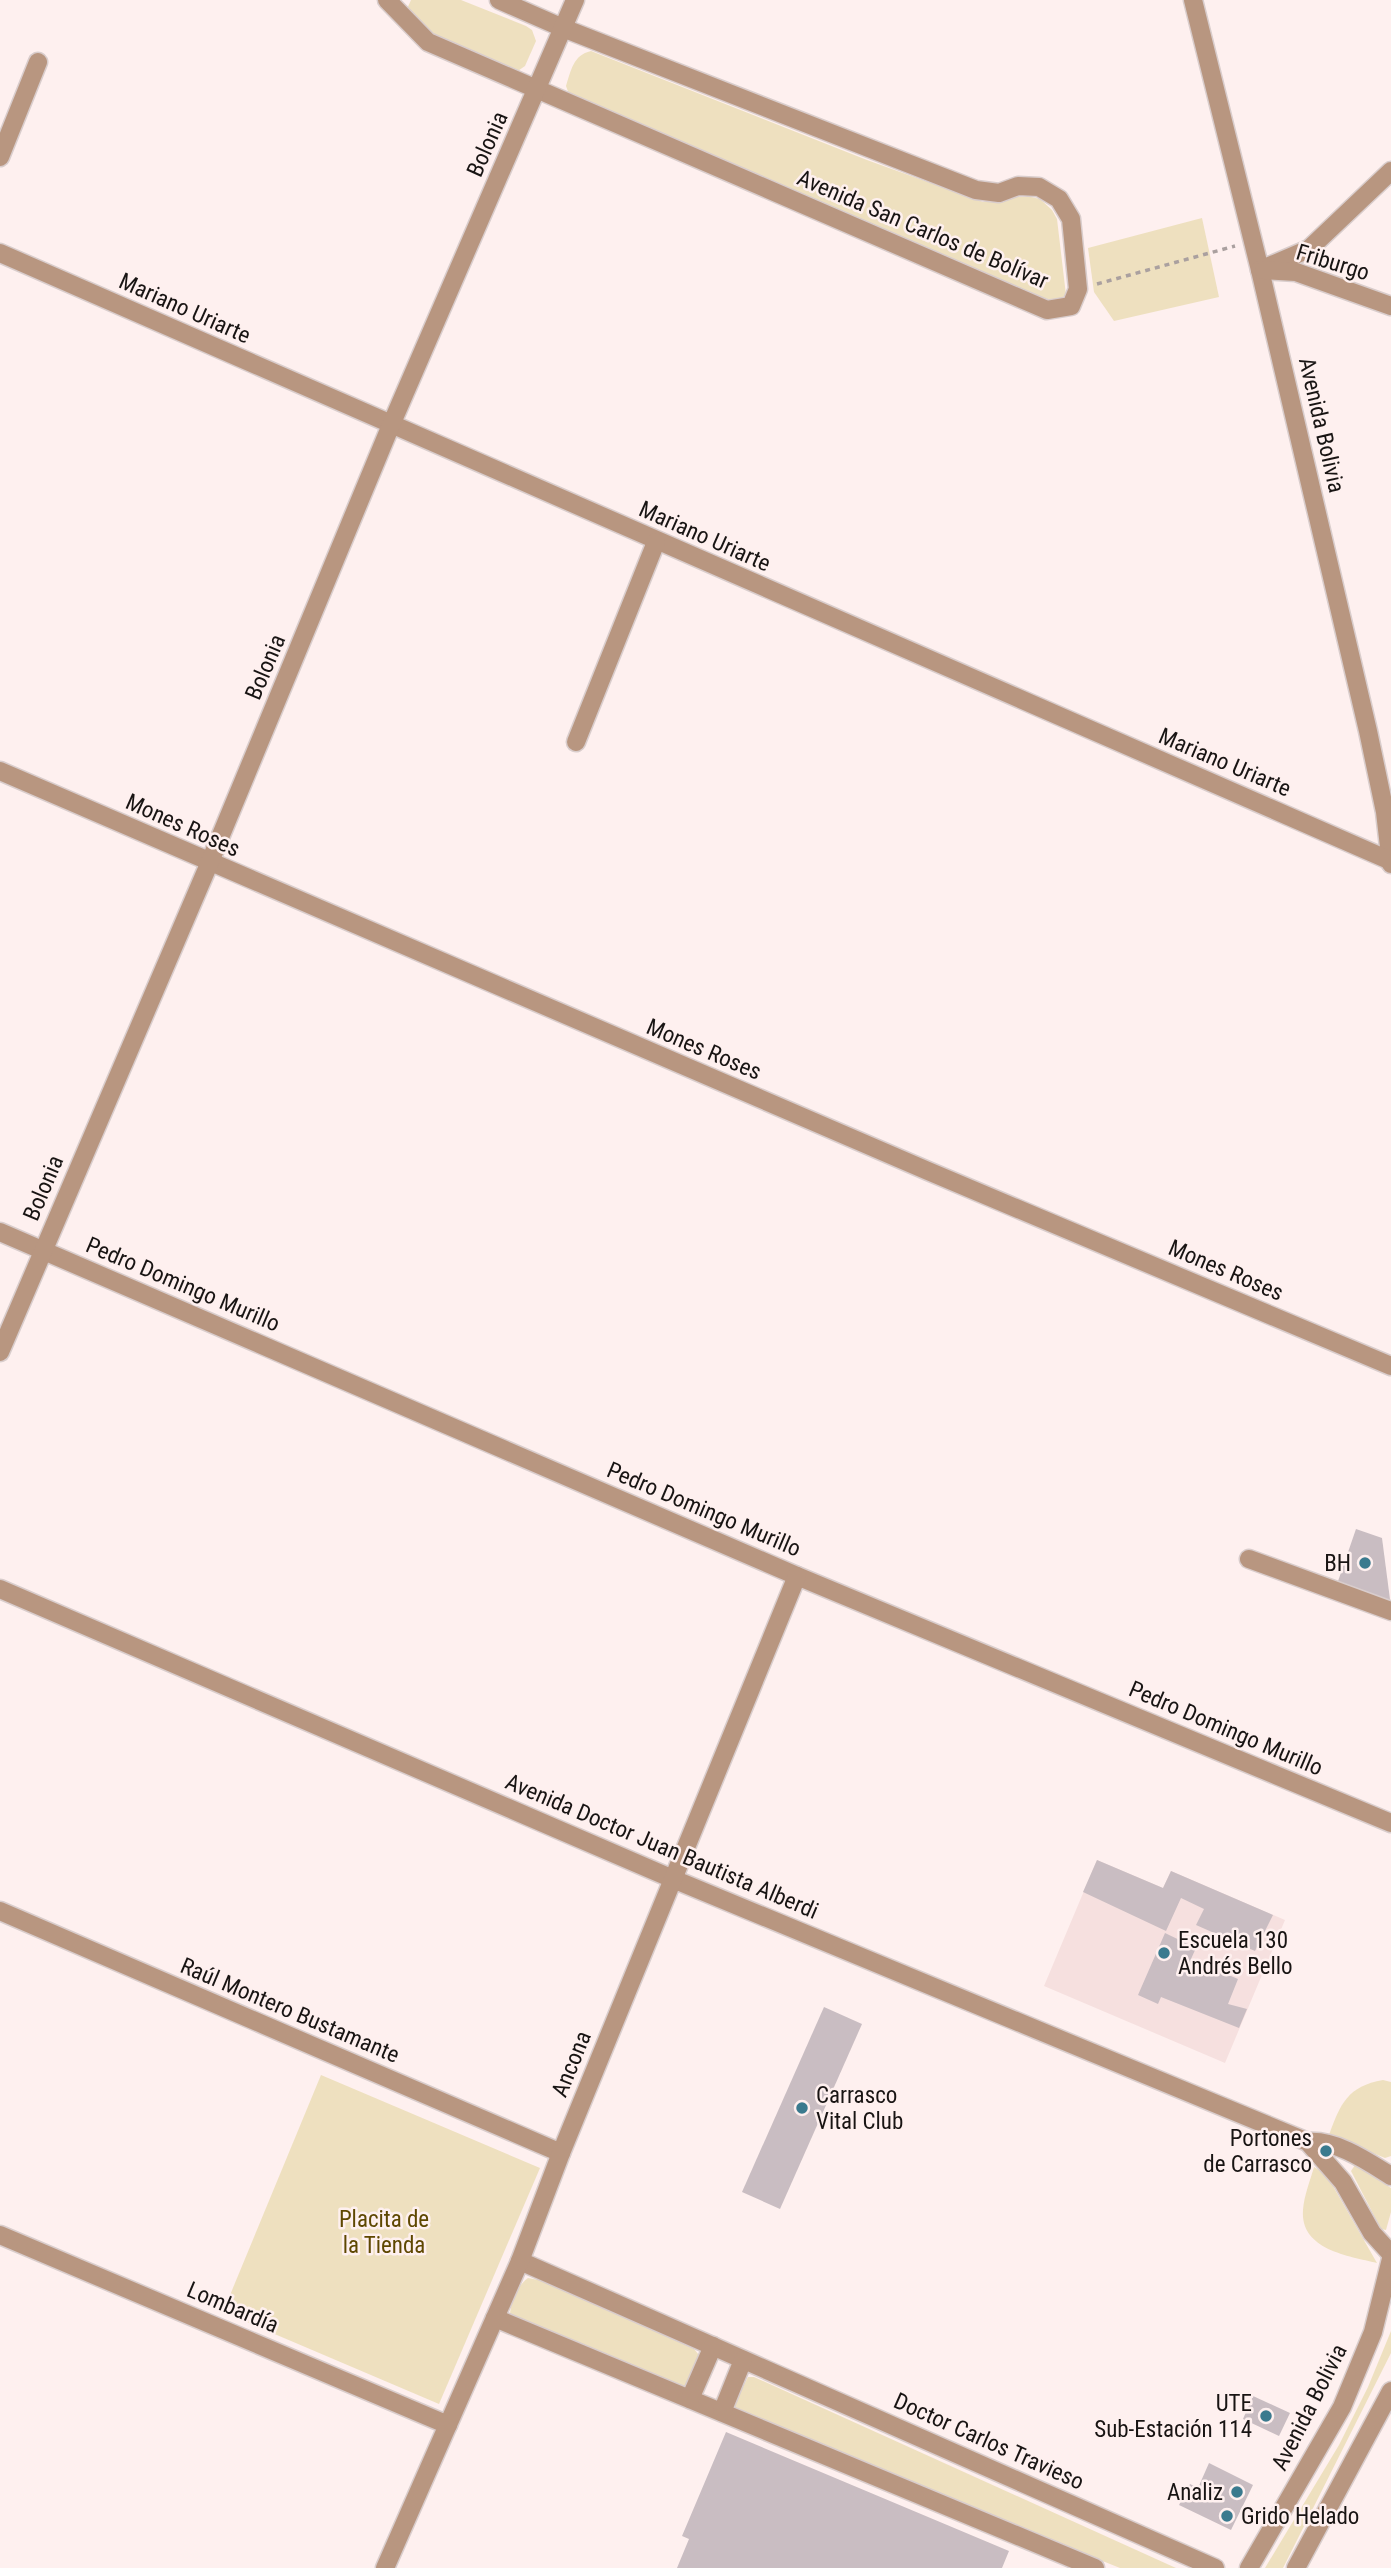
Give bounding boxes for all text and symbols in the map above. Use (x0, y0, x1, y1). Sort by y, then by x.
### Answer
street label: Bolonia (461, 107, 514, 181)
street label: Avenida San Carlos de Bolívar (793, 164, 1052, 295)
street label: Friburgo (1293, 239, 1373, 286)
street label: Mariano Uriarte (115, 267, 255, 349)
street label: Avenida Bolivia (1293, 355, 1350, 495)
street label: Mariano Uriarte (635, 495, 775, 577)
street label: Bolonia (240, 630, 291, 704)
street label: Mariano Uriarte (1155, 722, 1295, 802)
street label: Mones Roses (122, 788, 244, 863)
street label: Mones Roses (642, 1013, 765, 1086)
street label: Bolonia (18, 1151, 69, 1225)
street label: Pedro Domingo Murillo (82, 1231, 284, 1337)
street label: Mones Roses (1164, 1234, 1287, 1307)
street label: Pedro Domingo Murillo (603, 1456, 805, 1562)
place label: BH (1324, 1550, 1351, 1577)
marker: BH (1357, 1555, 1373, 1571)
street label: Pedro Domingo Murillo (1125, 1675, 1327, 1781)
street label: Avenida Doctor Juan Bautista Alberdi (501, 1768, 822, 1925)
place label: Escuela 130 Andrés Bello (1178, 1927, 1293, 1980)
marker: Escuela 130 Andrés Bello (1156, 1945, 1172, 1961)
street label: Raúl Montero Bustamante (176, 1952, 403, 2069)
street label: Ancona (546, 2027, 597, 2101)
place label: Carrasco Vital Club (816, 2082, 903, 2135)
marker: Carrasco Vital Club (794, 2100, 810, 2116)
place label: Portones de Carrasco (1203, 2125, 1312, 2178)
marker: Portones de Carrasco (1318, 2143, 1334, 2159)
park label: Placita de la Tienda (339, 2206, 429, 2259)
street label: Lombardía (183, 2276, 283, 2339)
street label: Avenida Bolivia (1266, 2340, 1353, 2475)
street label: Doctor Carlos Travieso (889, 2387, 1088, 2496)
place label: UTE Sub-Estación 114 (1094, 2390, 1252, 2443)
marker: UTE Sub-Estación 114 (1258, 2408, 1274, 2424)
place label: Analiz (1167, 2479, 1223, 2506)
marker: Analiz (1229, 2484, 1245, 2500)
place label: Grido Helado (1241, 2503, 1359, 2530)
marker: Grido Helado (1219, 2508, 1235, 2524)

